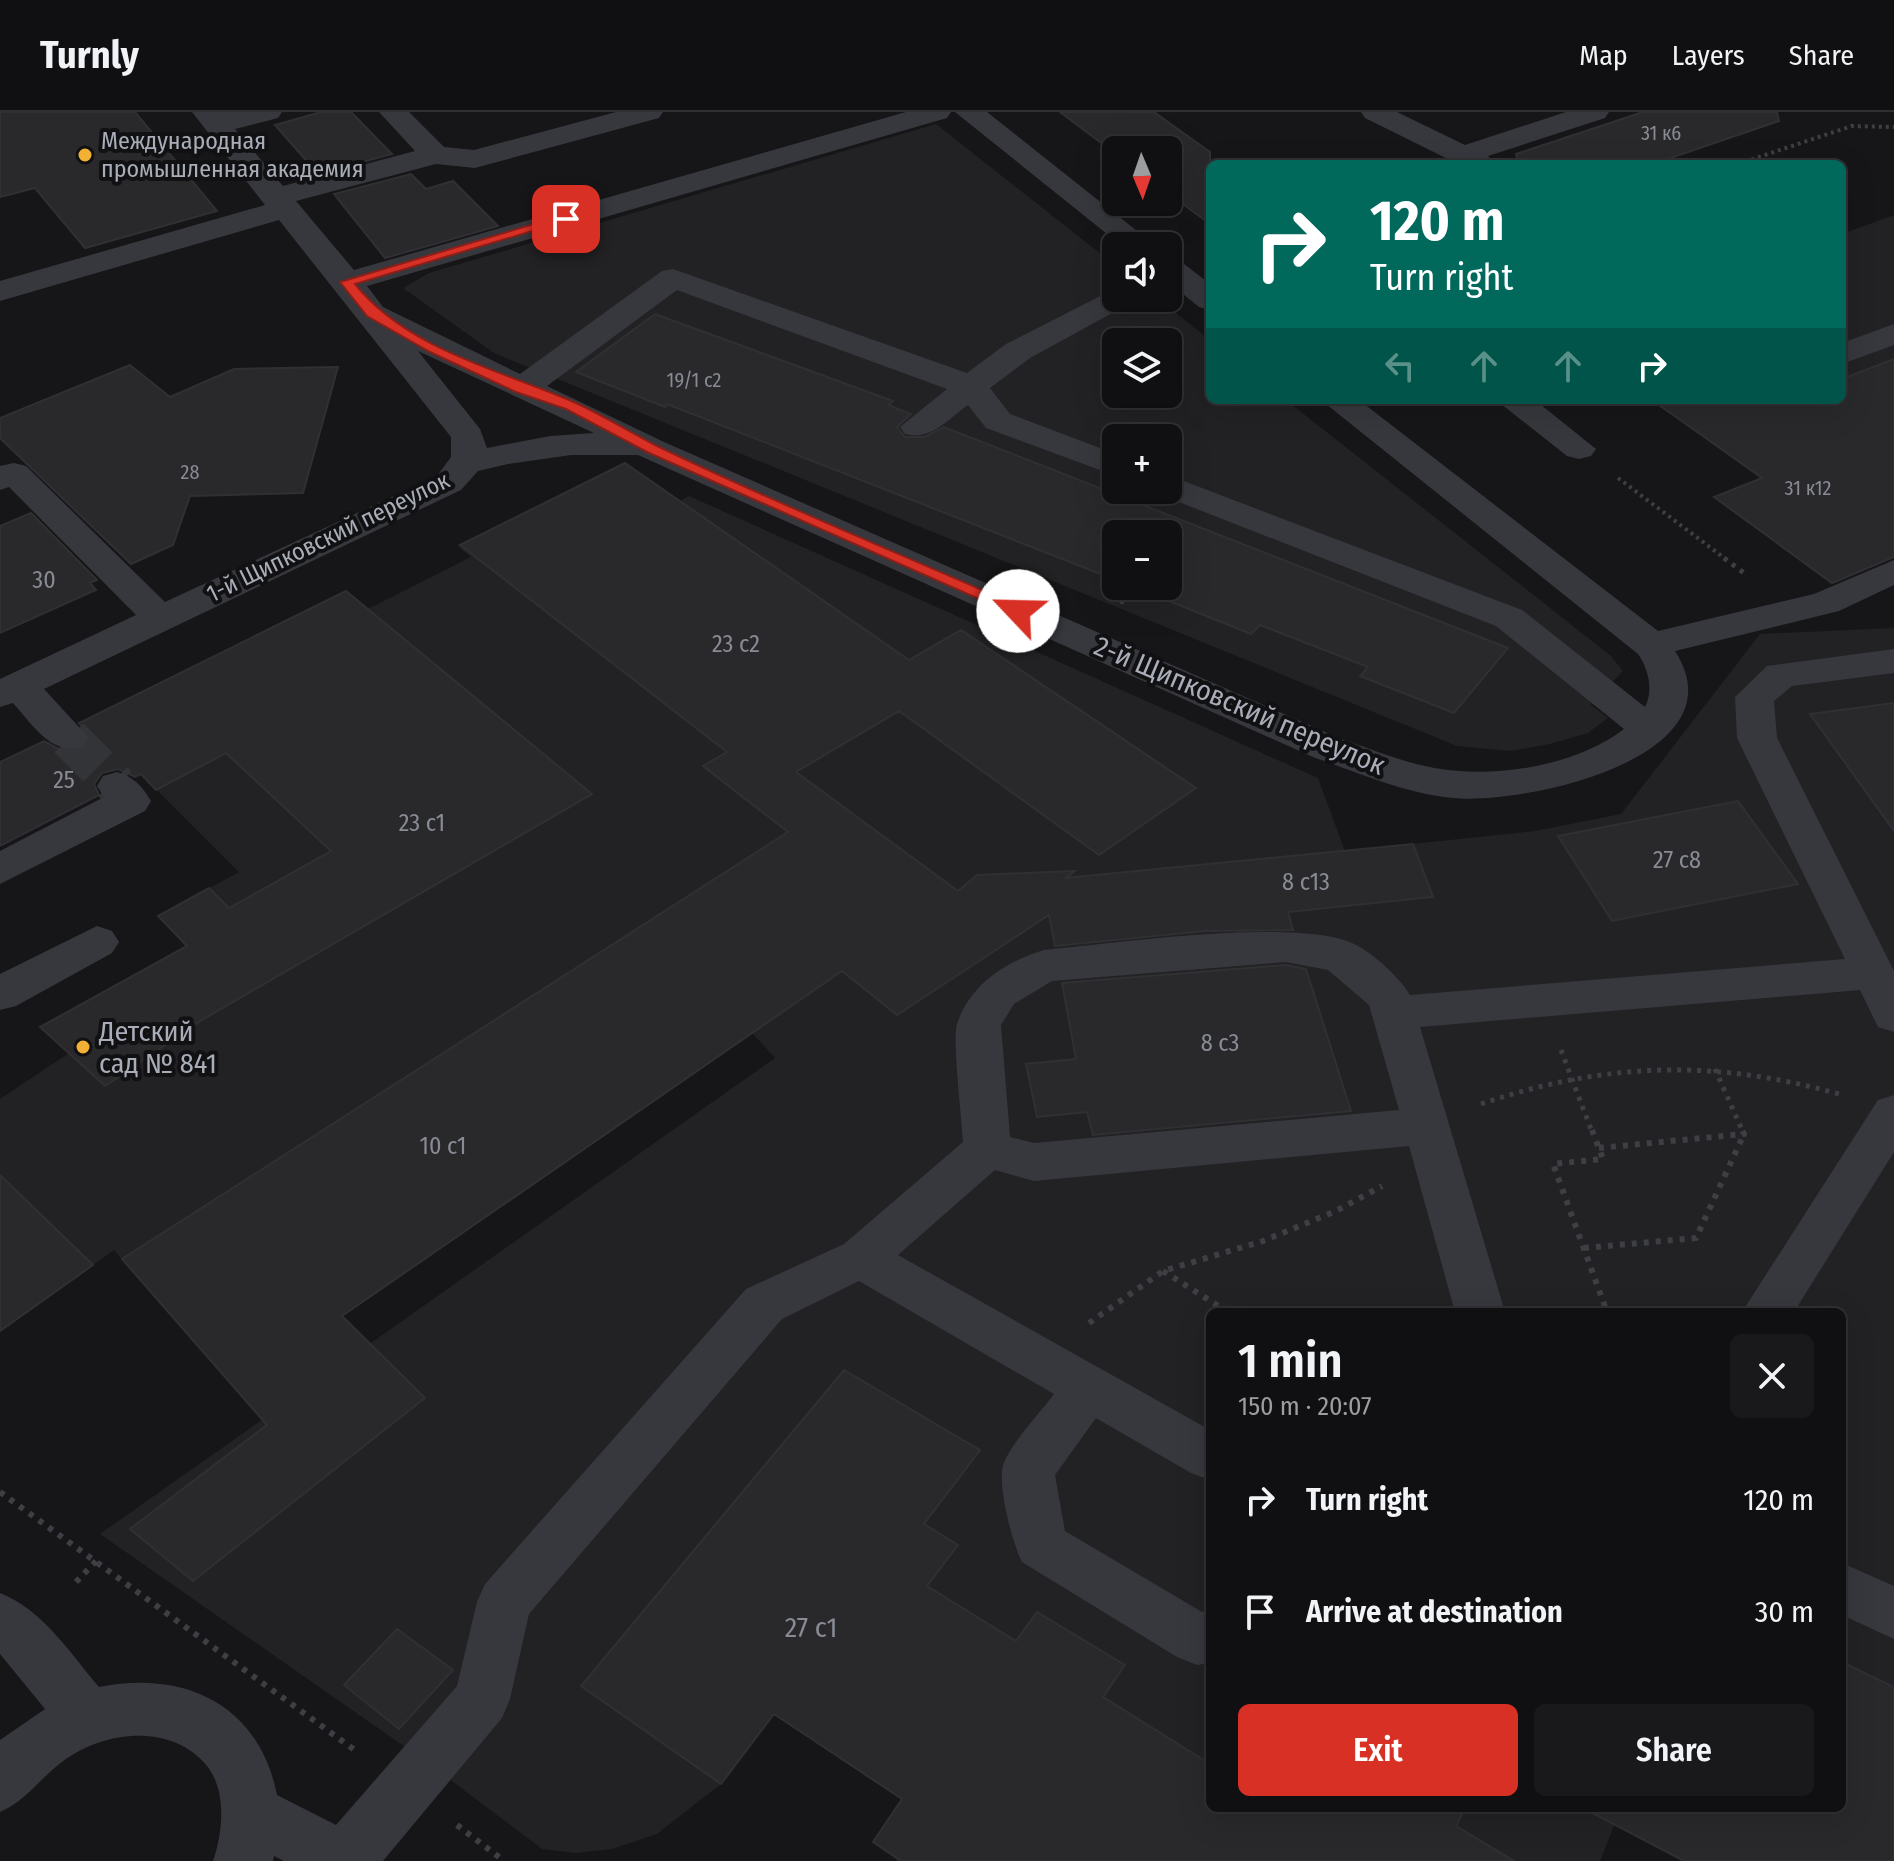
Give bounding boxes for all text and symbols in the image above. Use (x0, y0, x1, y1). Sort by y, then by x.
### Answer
text: Turnly (40, 32, 139, 78)
text: Map (1579, 39, 1628, 72)
text: Layers (1672, 39, 1745, 72)
text: Share (1789, 39, 1854, 72)
house number: 31 к6 (1641, 121, 1681, 145)
place label: Международная промышленная академия (101, 127, 364, 183)
north arrow (1102, 136, 1182, 216)
map controls (1102, 136, 1182, 600)
marker: Международная промышленная академия (76, 146, 94, 164)
pin (532, 185, 600, 253)
text: 120 m (1370, 188, 1505, 255)
icon: right (1238, 192, 1342, 296)
icon: arrive (544, 197, 588, 241)
button: sound (1102, 232, 1182, 312)
text: Turn right (1370, 256, 1513, 300)
button: layers (1102, 328, 1182, 408)
icon: left (1378, 344, 1422, 388)
icon: ahead (1462, 344, 1506, 388)
icon: ahead (1546, 344, 1590, 388)
icon: right (1630, 344, 1674, 388)
house number: 19/1 с2 (667, 368, 722, 392)
button: + (1102, 424, 1182, 504)
house number: 28 (181, 460, 199, 484)
street label: 1-й Щипковский переулок (202, 466, 455, 608)
house number: 31 к12 (1785, 476, 1832, 500)
button: − (1102, 520, 1182, 600)
house number: 30 (32, 566, 56, 594)
position arrow (976, 569, 1060, 653)
street label: 2-й Щипковский переулок (1090, 629, 1390, 782)
house number: 23 с2 (712, 630, 760, 658)
house number: 25 (53, 766, 75, 794)
house number: 23 с1 (399, 809, 445, 837)
house number: 27 с8 (1653, 846, 1701, 874)
house number: 8 с13 (1282, 868, 1330, 896)
place label: Детский сад № 841 (98, 1015, 217, 1080)
house number: 8 с3 (1201, 1029, 1239, 1057)
marker: Детский сад № 841 (74, 1038, 92, 1056)
house number: 10 с1 (420, 1132, 466, 1160)
text: 1 min (1238, 1332, 1343, 1390)
button: close (1730, 1334, 1814, 1418)
text: 150 m · 20:07 (1238, 1391, 1372, 1422)
icon: right (1238, 1478, 1282, 1522)
text: Turn right (1306, 1482, 1428, 1518)
text: 120 m (1743, 1482, 1814, 1518)
icon: arrive (1238, 1590, 1282, 1634)
text: Arrive at destination (1306, 1594, 1563, 1630)
text: 30 m (1755, 1594, 1814, 1630)
house number: 27 с1 (785, 1611, 837, 1644)
button: Exit (1238, 1704, 1518, 1796)
button: Share (1534, 1704, 1814, 1796)

